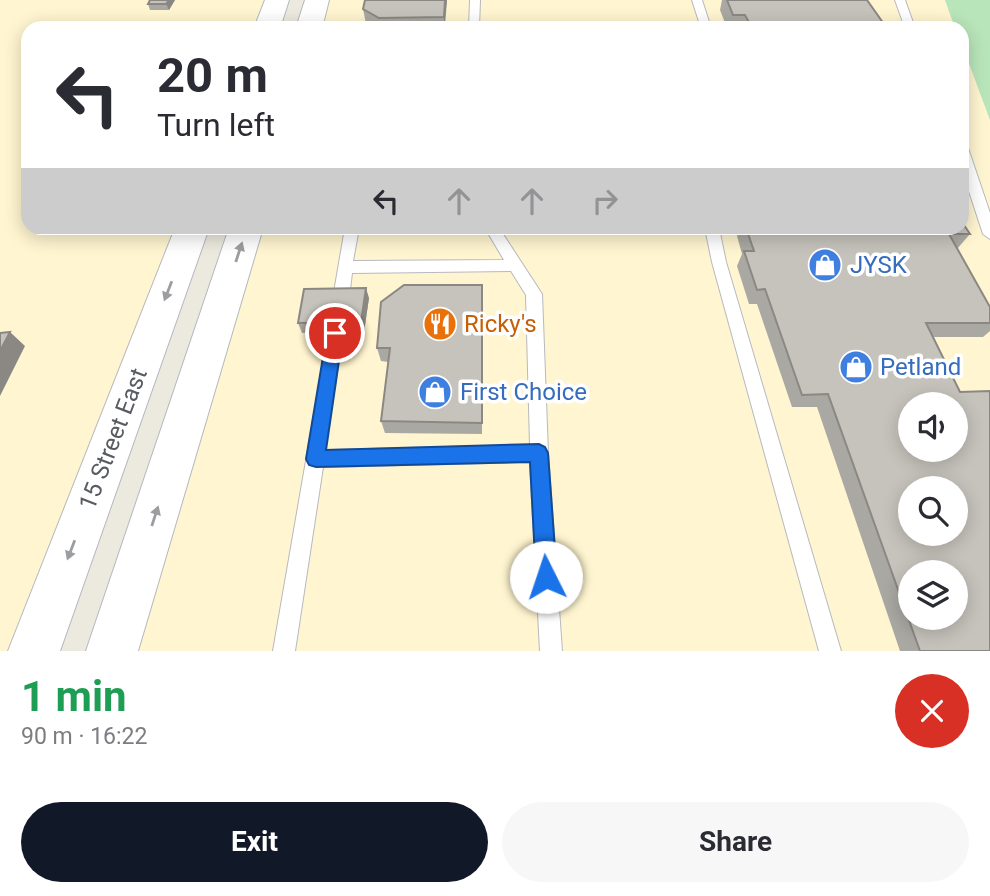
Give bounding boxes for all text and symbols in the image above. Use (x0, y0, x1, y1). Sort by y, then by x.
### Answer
text: 20 m (157, 47, 268, 104)
icon: left (42, 49, 133, 140)
text: Turn left (157, 106, 275, 144)
icon: left (367, 182, 405, 220)
icon: ahead (440, 182, 478, 220)
icon: ahead (513, 182, 551, 220)
icon: right (586, 182, 624, 220)
one-way arrow (234, 242, 244, 263)
shop icon: JYSK (806, 246, 844, 284)
place label: JYSK (850, 251, 908, 279)
one-way arrow (163, 281, 174, 302)
pin (305, 303, 365, 363)
restaurant icon: Ricky's (421, 305, 459, 343)
place label: Ricky's (464, 310, 537, 338)
icon: arrive (316, 314, 354, 352)
shop icon: Petland (837, 348, 875, 386)
place label: Petland (880, 353, 961, 381)
street label: 15 Street East (73, 364, 153, 514)
shop icon: First Choice (416, 373, 454, 411)
place label: First Choice (460, 378, 587, 406)
map controls (898, 392, 968, 630)
button: sound (898, 392, 968, 462)
button: search (898, 476, 968, 546)
one-way arrow (150, 505, 161, 526)
one-way arrow (66, 540, 77, 561)
position arrow (509, 540, 583, 614)
button: layers (898, 560, 968, 630)
text: 1 min (21, 672, 127, 721)
button: close (895, 674, 969, 748)
text: 90 m · 16:22 (21, 723, 147, 750)
button: Exit (21, 802, 488, 882)
button: Share (502, 802, 969, 882)

